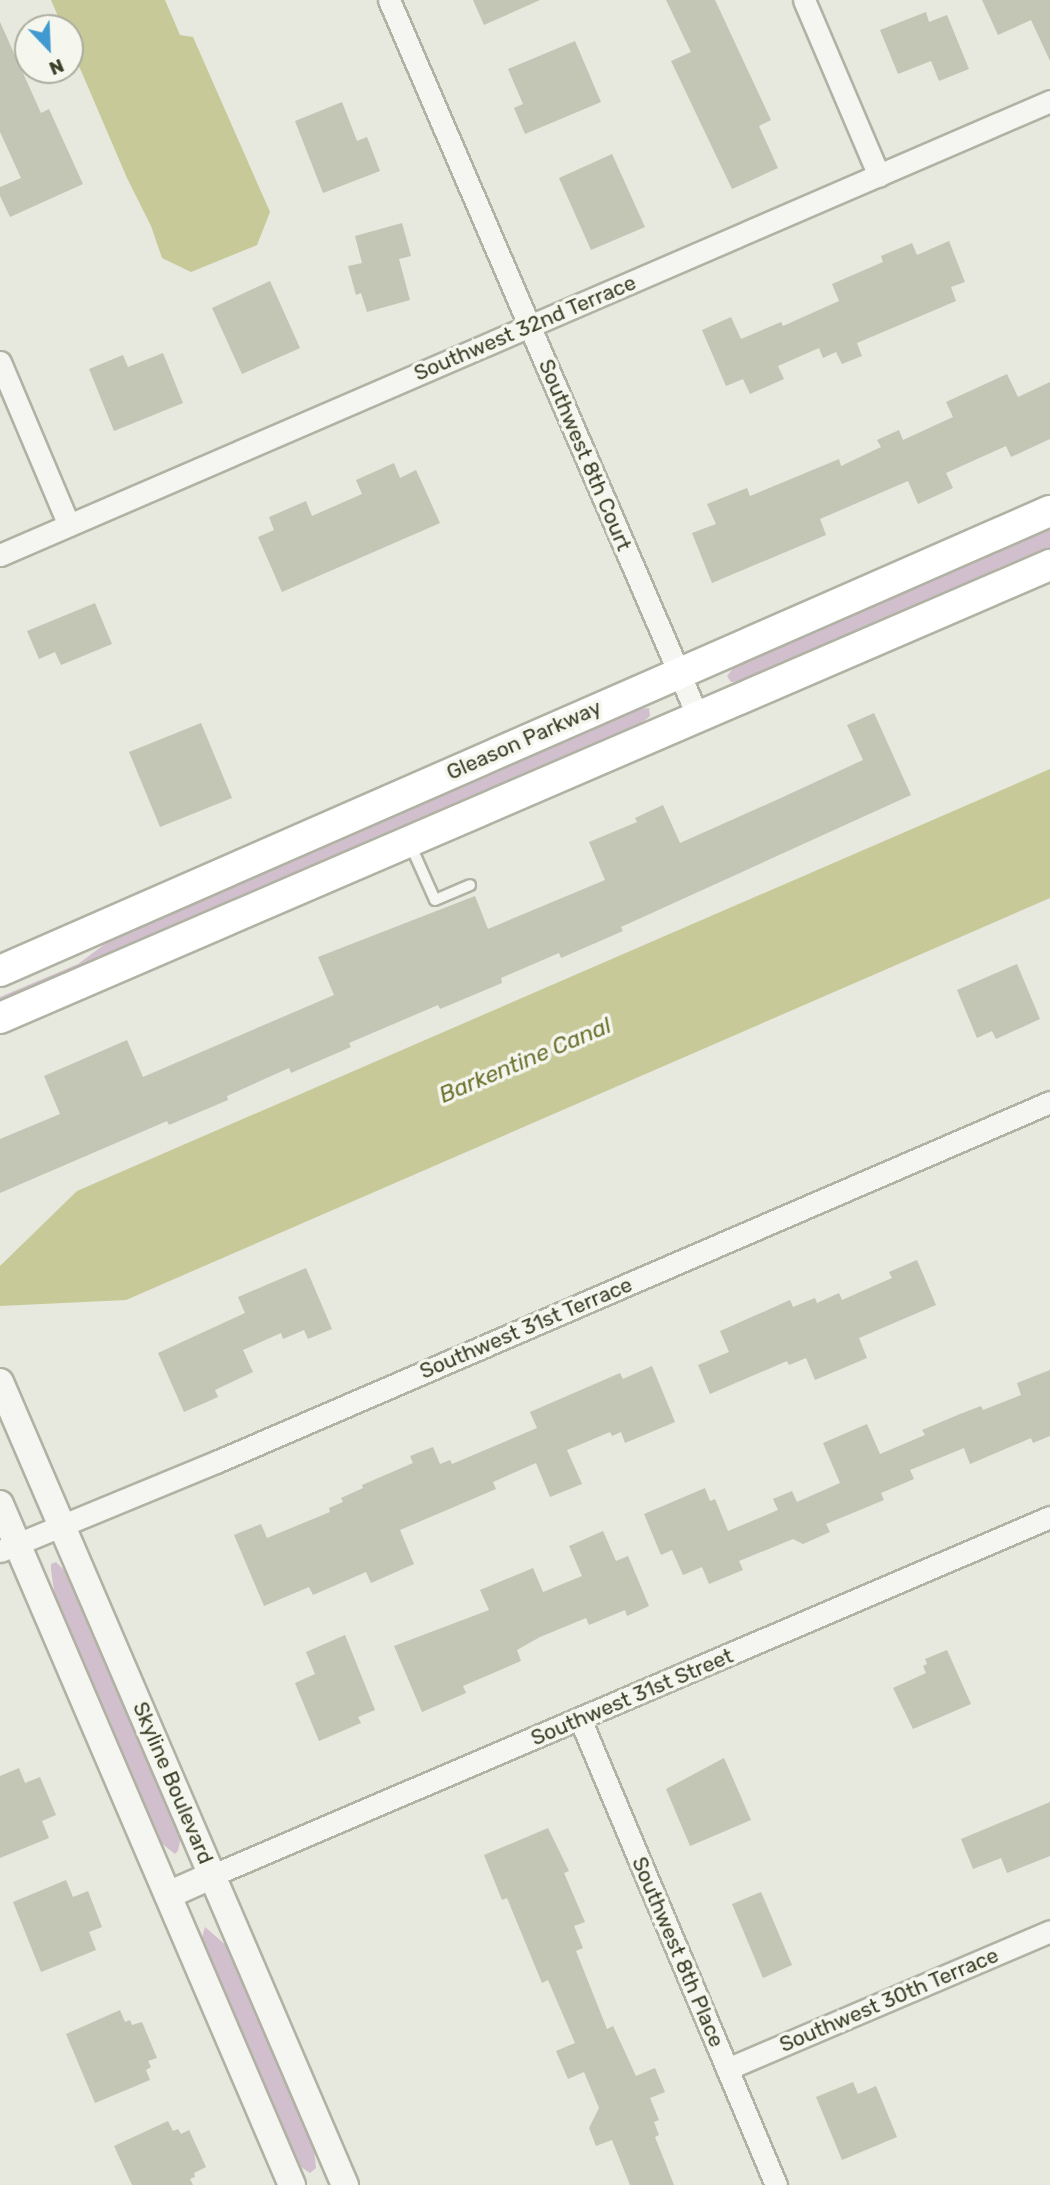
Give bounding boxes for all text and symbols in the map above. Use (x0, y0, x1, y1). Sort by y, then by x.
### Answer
north arrow (14, 14, 84, 84)
text: N (46, 54, 67, 80)
street label: Southwest 32nd Terrace (410, 270, 640, 386)
street label: Southwest 8th Court (533, 356, 637, 554)
street label: Gleason Parkway (443, 695, 605, 785)
water label: Barkentine Canal (435, 1011, 615, 1109)
street label: Southwest 31st Terrace (416, 1272, 636, 1384)
street label: Southwest 31st Street (527, 1643, 737, 1751)
street label: Skyline Boulevard (127, 1698, 219, 1868)
street label: Southwest 8th Place (627, 1853, 729, 2051)
street label: Southwest 30th Terrace (776, 1942, 1002, 2058)

